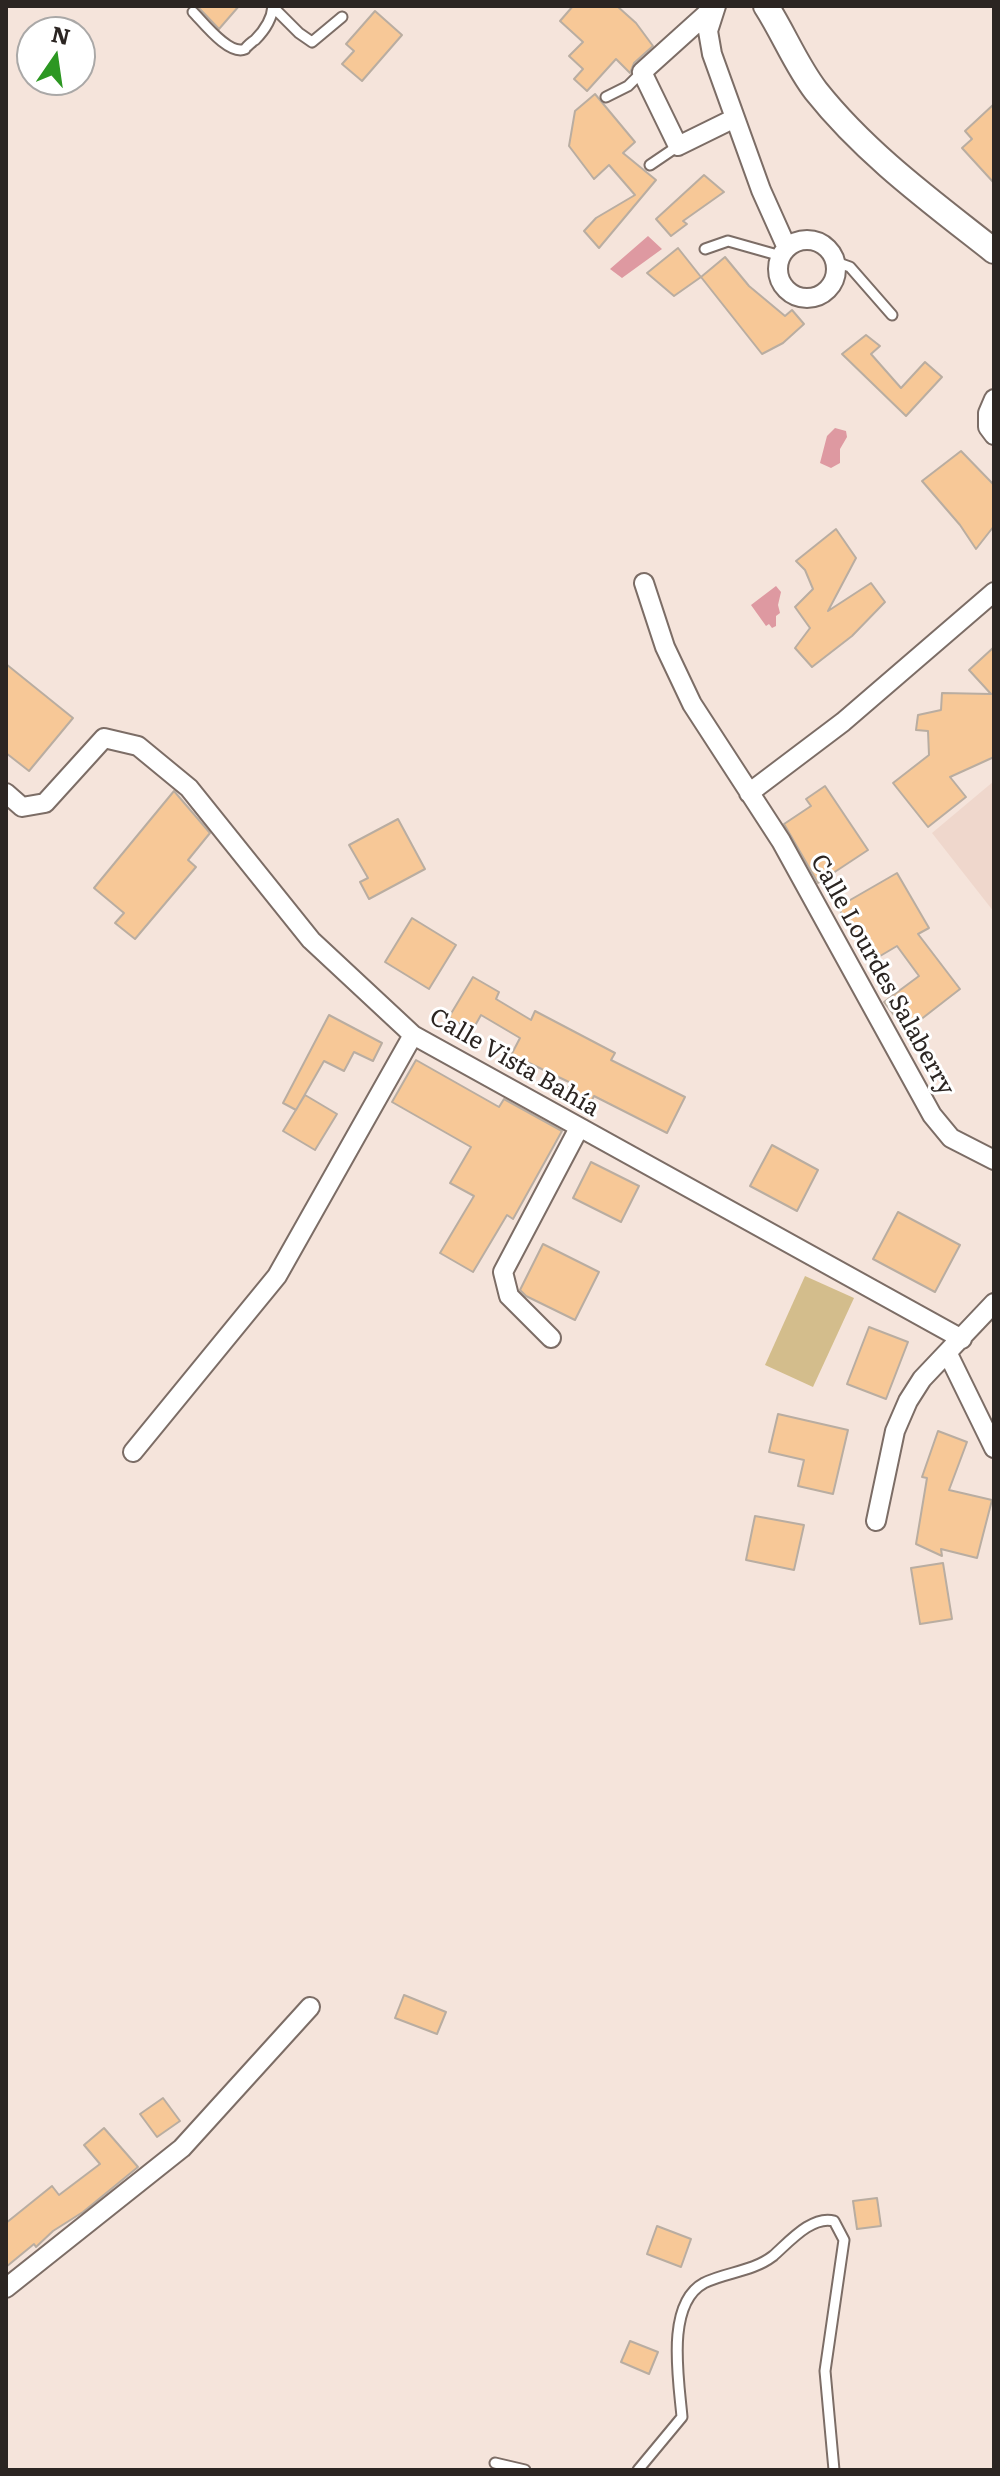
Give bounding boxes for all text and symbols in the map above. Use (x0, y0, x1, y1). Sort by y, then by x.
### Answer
north arrow (16, 16, 96, 96)
text: N (48, 16, 74, 52)
street label: Calle Lourdes Salaberry (804, 850, 960, 1100)
street label: Calle Vista Bahía (424, 1003, 604, 1123)

